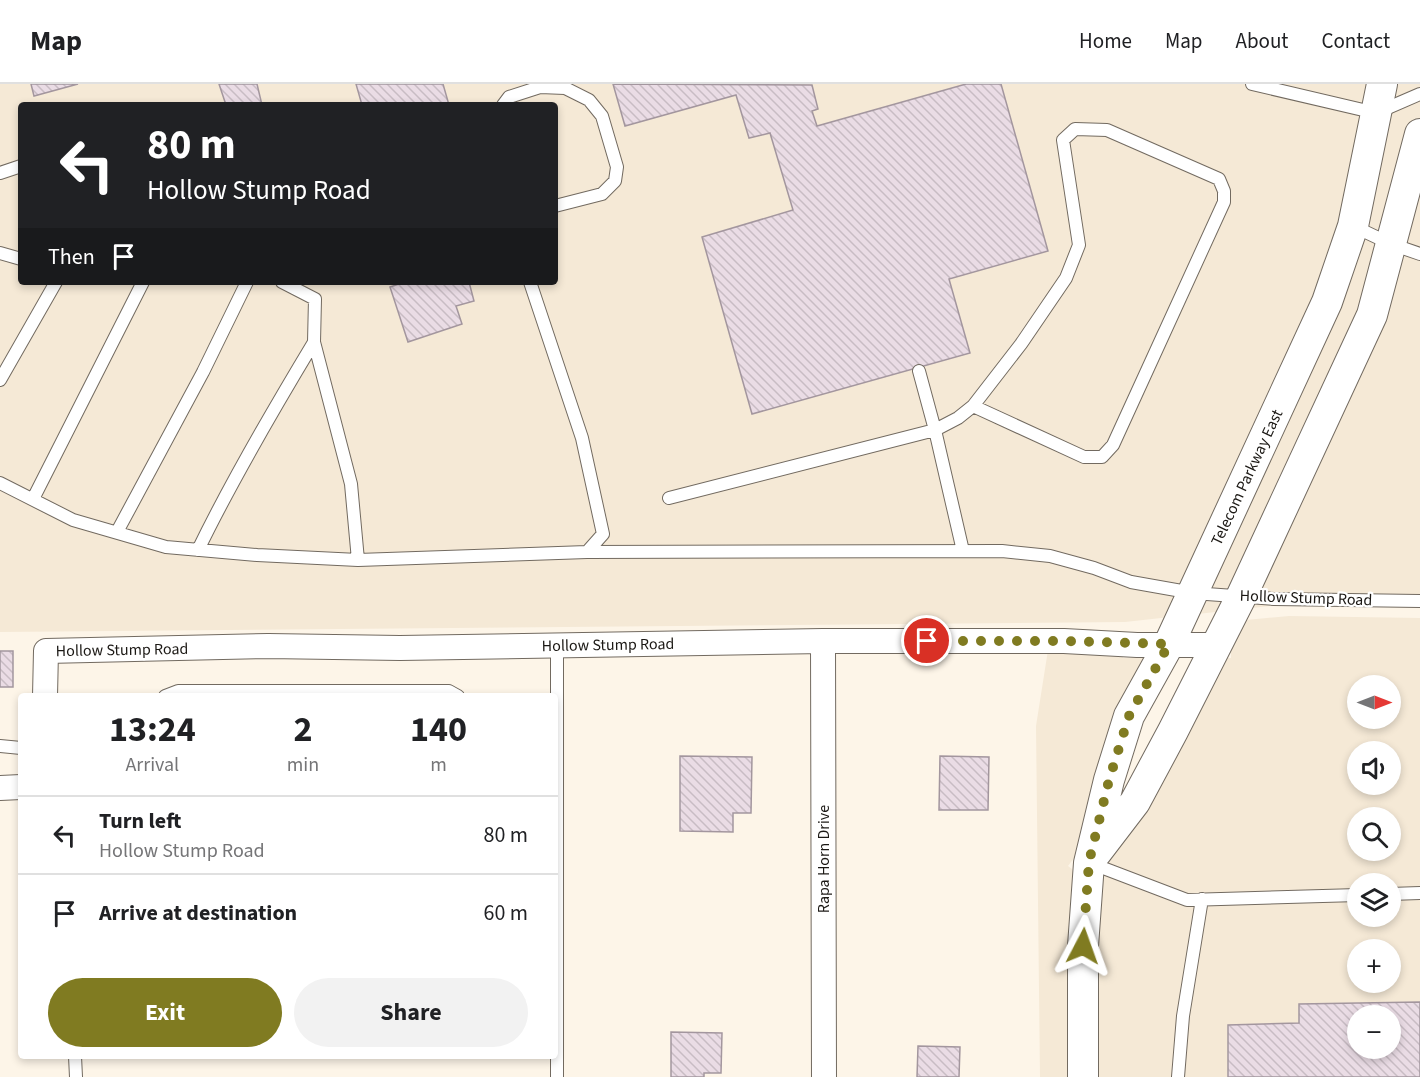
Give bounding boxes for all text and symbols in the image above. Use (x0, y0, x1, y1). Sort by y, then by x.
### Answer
text: Map (30, 21, 82, 61)
text: Home (1079, 26, 1132, 56)
text: Map (1165, 26, 1203, 56)
text: About (1236, 26, 1288, 56)
text: Contact (1321, 26, 1390, 56)
text: 80 m (147, 115, 236, 175)
icon: left (48, 126, 126, 204)
text: Hollow Stump Road (147, 171, 371, 210)
icon: arrive (107, 240, 140, 273)
text: Then (48, 241, 95, 273)
street label: Telecom Parkway East (1206, 405, 1288, 549)
street label: Hollow Stump Road (1239, 585, 1373, 611)
pin (901, 615, 952, 666)
icon: arrive (910, 624, 943, 657)
street label: Hollow Stump Road (542, 633, 674, 657)
street label: Hollow Stump Road (56, 638, 188, 662)
north arrow (1347, 675, 1401, 729)
map controls (1347, 675, 1401, 1059)
text: 13:24 (109, 704, 196, 755)
text: 2 (293, 704, 312, 755)
text: 140 (410, 704, 467, 755)
button: sound (1347, 741, 1401, 795)
text: Arrival (125, 751, 179, 779)
text: min (287, 751, 319, 779)
text: m (430, 751, 447, 779)
text: Turn left (99, 805, 181, 837)
street label: Rapa Horn Drive (813, 805, 835, 913)
button: search (1347, 807, 1401, 861)
icon: left (48, 819, 81, 852)
text: 80 m (483, 819, 528, 851)
text: Hollow Stump Road (99, 837, 265, 865)
button: layers (1347, 873, 1401, 927)
icon: arrive (48, 897, 81, 930)
text: Arrive at destination (99, 897, 297, 929)
text: 60 m (483, 897, 528, 929)
position arrow (1051, 914, 1115, 978)
button: + (1347, 939, 1401, 993)
button: Exit (48, 978, 282, 1047)
button: Share (294, 978, 528, 1047)
button: − (1347, 1005, 1401, 1059)

